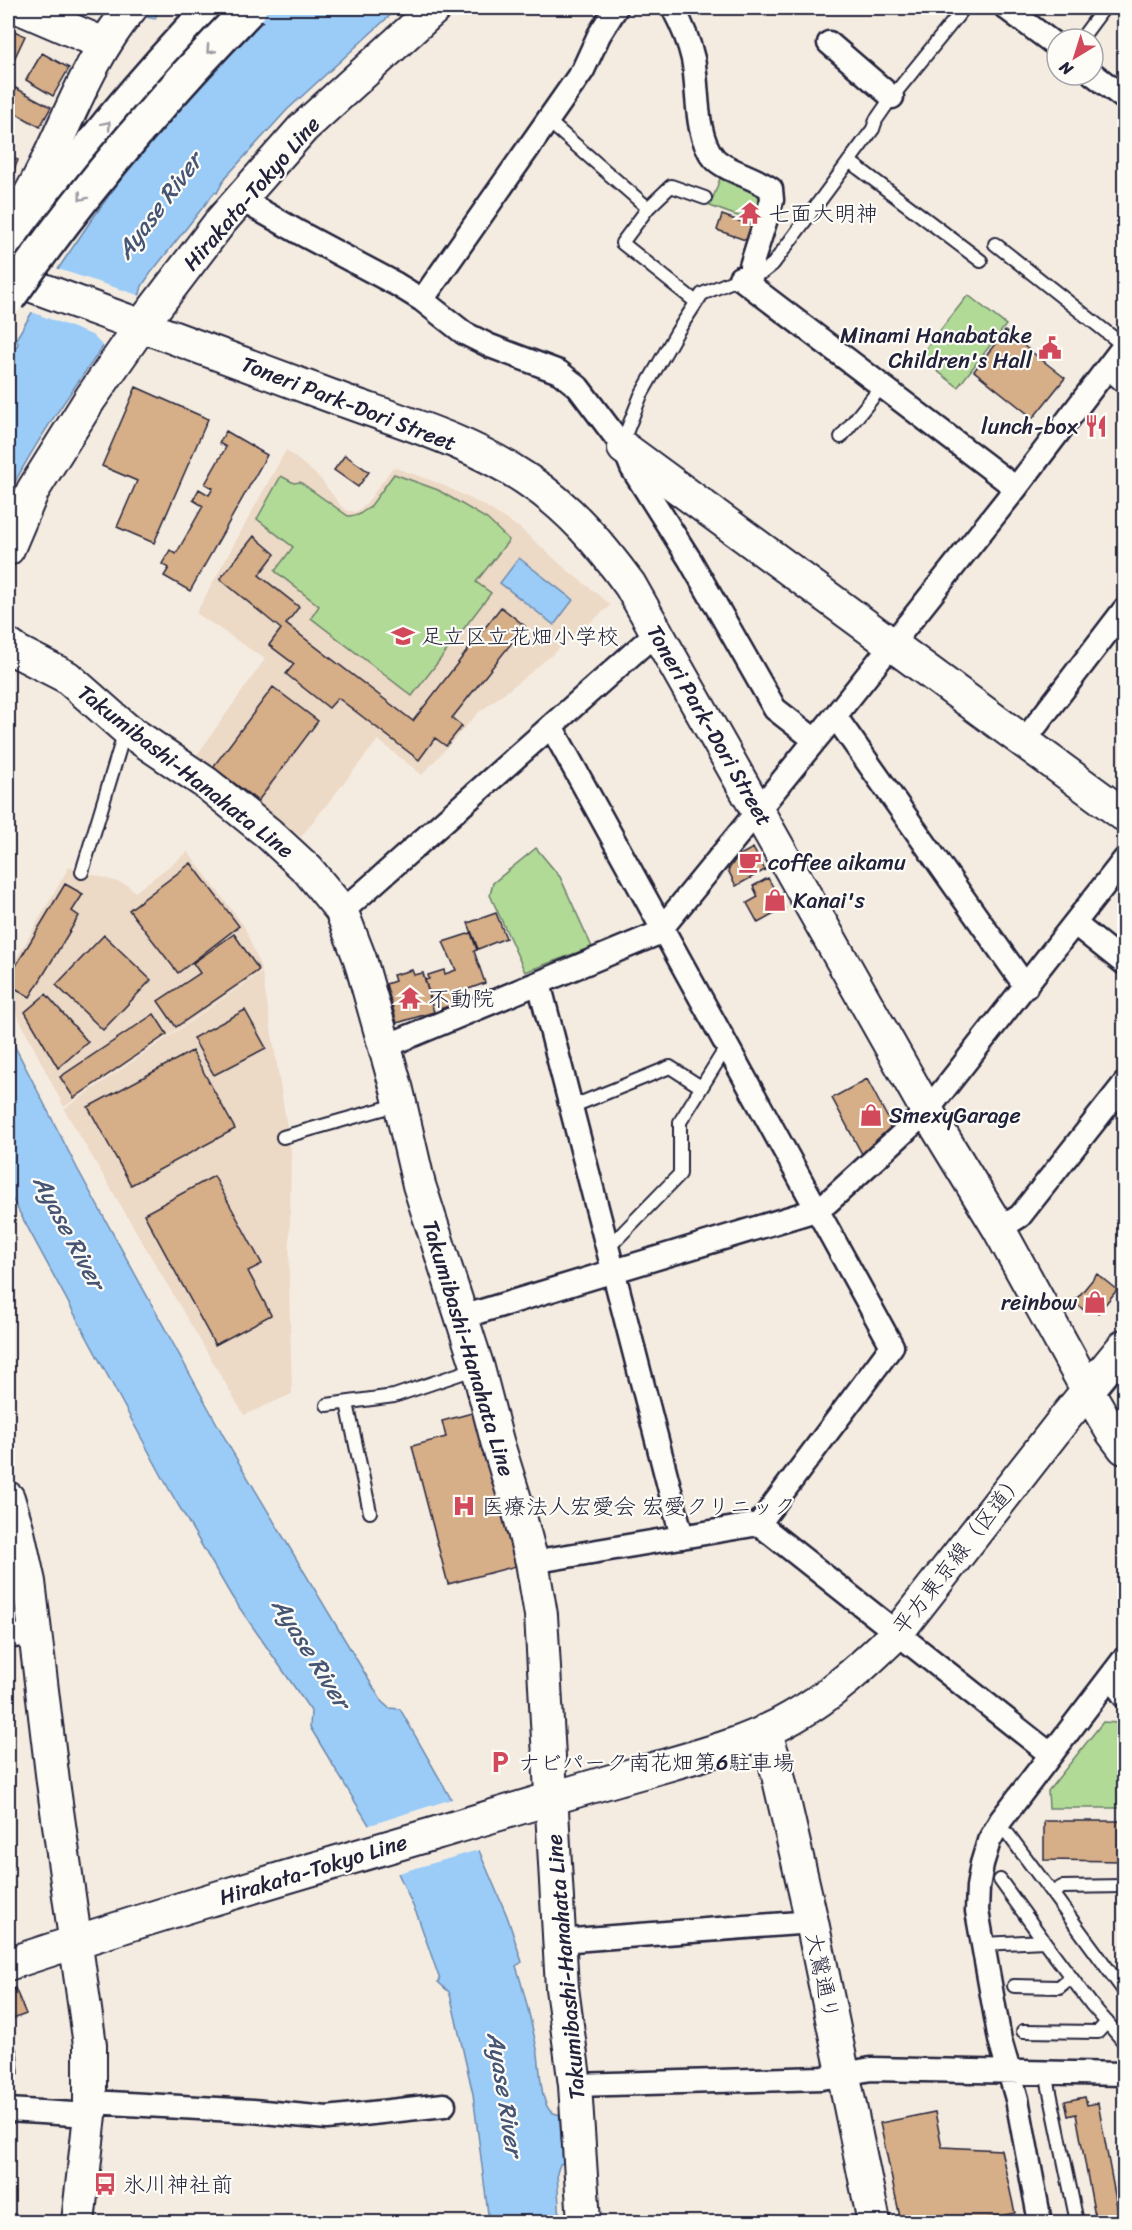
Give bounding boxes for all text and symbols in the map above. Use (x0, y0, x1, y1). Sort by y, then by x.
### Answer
north arrow (1045, 27, 1105, 87)
one-way arrow (206, 44, 217, 54)
text: N (1052, 53, 1080, 84)
street label: Hirakata-Tokyo Line (173, 107, 330, 280)
one-way arrow (99, 121, 110, 132)
water label: Ayase River (104, 140, 216, 269)
one-way arrow (79, 191, 90, 202)
place label: 七面大明神 (768, 194, 878, 233)
temple icon: 七面大明神 (737, 200, 763, 226)
place label: Minami Hanabatake Children's Hall (840, 316, 1033, 380)
public building icon: Minami Hanabatake Children's Hall (1037, 335, 1063, 361)
street label: Toneri Park-Dori Street (236, 344, 462, 463)
place label: lunch-box (981, 407, 1079, 446)
restaurant icon: lunch-box (1083, 413, 1109, 439)
place label: 足立区立花畑小学校 (421, 617, 619, 656)
street label: Toneri Park-Dori Street (636, 617, 784, 834)
school or university icon: 足立区立花畑小学校 (390, 623, 416, 649)
street label: Takumibashi-Hanahata Line (69, 674, 303, 869)
place label: coffee aikamu (768, 843, 906, 882)
cafe icon: coffee aikamu (737, 849, 763, 875)
place label: Kanai's (793, 881, 866, 920)
shop icon: Kanai's (762, 887, 788, 913)
place label: 不動院 (428, 979, 494, 1018)
temple icon: 不動院 (397, 985, 423, 1011)
place label: SmexyGarage (889, 1096, 1021, 1135)
shop icon: SmexyGarage (858, 1102, 884, 1128)
water label: Ayase River (21, 1166, 119, 1300)
street label: Takumibashi-Hanahata Line (411, 1215, 526, 1481)
place label: reinbow (1001, 1283, 1078, 1322)
shop icon: reinbow (1082, 1289, 1108, 1315)
street label: 平方東京線（区道） (882, 1463, 1035, 1643)
place label: 医療法人宏愛会 宏愛クリニック (482, 1487, 796, 1526)
hospital icon: 医療法人宏愛会 宏愛クリニック (451, 1493, 477, 1519)
water label: Ayase River (260, 1588, 364, 1720)
place label: ナビパーク南花畑第6駐車場 (518, 1743, 795, 1782)
parking icon: ナビパーク南花畑第6駐車場 (487, 1749, 513, 1775)
street label: Hirakata-Tokyo Line (214, 1822, 412, 1917)
street label: Takumibashi-Hanahata Line (534, 1833, 597, 2101)
street label: 大鷲通り (794, 1929, 851, 2023)
water label: Ayase River (474, 2028, 536, 2163)
place label: 氷川神社前 (123, 2165, 233, 2204)
bus stop icon: 氷川神社前 (92, 2171, 118, 2197)

